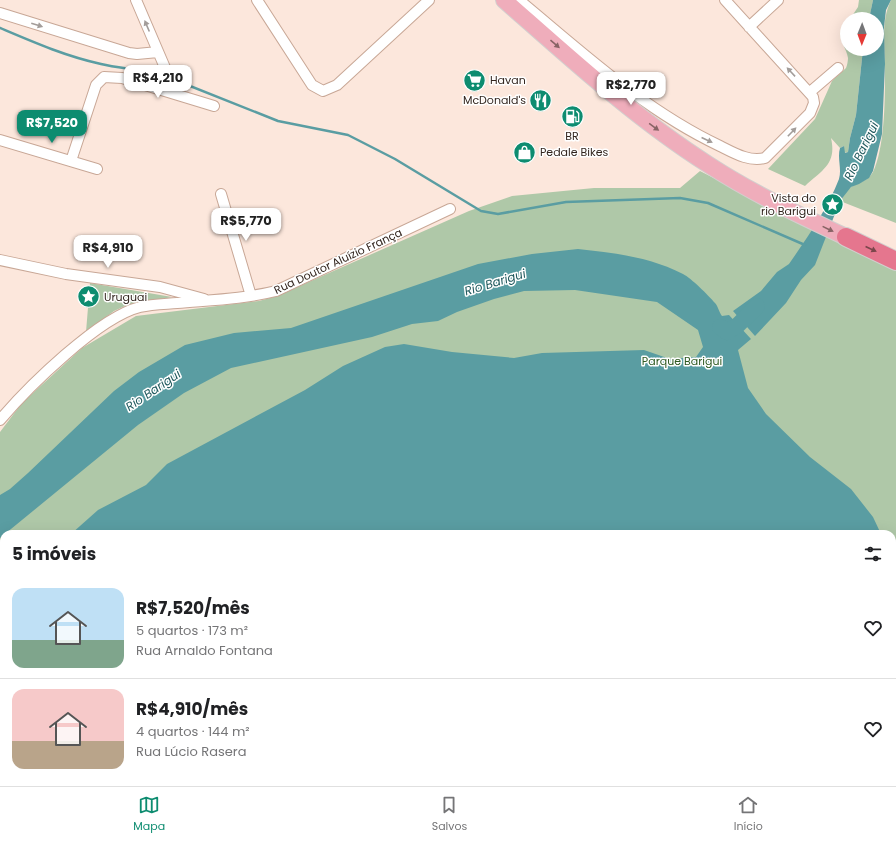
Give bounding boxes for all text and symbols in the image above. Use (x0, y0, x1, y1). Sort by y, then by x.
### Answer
north arrow (840, 12, 884, 56)
map controls (840, 12, 884, 56)
one-way arrow (144, 20, 151, 32)
one-way arrow (32, 22, 44, 28)
one-way arrow (549, 40, 560, 49)
pin: R$4,210 (121, 65, 195, 99)
supermarket icon: Havan (462, 67, 488, 93)
one-way arrow (786, 67, 796, 77)
text: R$4,210 (133, 68, 183, 87)
place label: Havan (490, 72, 526, 88)
pin: R$2,770 (594, 72, 668, 106)
text: R$2,770 (606, 75, 656, 94)
restaurant icon: McDonald's (528, 87, 554, 113)
place label: McDonald's (463, 92, 526, 108)
fuel station icon: BR (559, 103, 585, 129)
pin: R$7,520 (15, 110, 89, 144)
text: R$7,520 (26, 113, 78, 132)
water label: Rio Barigui (840, 118, 883, 183)
one-way arrow (649, 123, 660, 132)
one-way arrow (787, 127, 797, 137)
place label: BR (565, 128, 579, 144)
one-way arrow (701, 137, 713, 143)
shop icon: Pedale Bikes (511, 139, 537, 165)
place label: Pedale Bikes (540, 144, 608, 160)
place label: Vista do rio Barigui (761, 190, 816, 219)
place icon: Vista do rio Barigui (819, 191, 845, 217)
pin: R$5,770 (209, 208, 283, 242)
text: R$5,770 (220, 211, 272, 230)
street label: Rua Doutor Aluízio França (271, 224, 405, 298)
one-way arrow (822, 226, 834, 232)
pin: R$4,910 (71, 235, 145, 269)
text: R$4,910 (83, 238, 133, 257)
one-way arrow (865, 246, 876, 252)
water label: Rio Barigui (462, 264, 529, 299)
place icon: Uruguai (76, 284, 102, 310)
place label: Uruguai (104, 289, 147, 305)
park label: Parque Barigui (642, 353, 722, 369)
water label: Rio Barigui (122, 365, 185, 415)
text: 5 imóveis (12, 542, 96, 566)
icon: filters (862, 543, 884, 565)
text: R$7,520/mês (136, 596, 250, 620)
icon: home (44, 604, 92, 652)
icon: heart (862, 617, 884, 639)
text: 5 quartos · 173 m² (136, 621, 248, 640)
text: Rua Arnaldo Fontana (136, 641, 273, 660)
text: R$4,910/mês (136, 697, 248, 721)
icon: home (44, 705, 92, 753)
icon: heart (862, 718, 884, 740)
text: 4 quartos · 144 m² (136, 722, 250, 741)
text: Rua Lúcio Rasera (136, 742, 246, 761)
tab: Mapa (133, 794, 165, 835)
tab: Salvos (432, 794, 467, 835)
tab: Início (734, 794, 763, 835)

